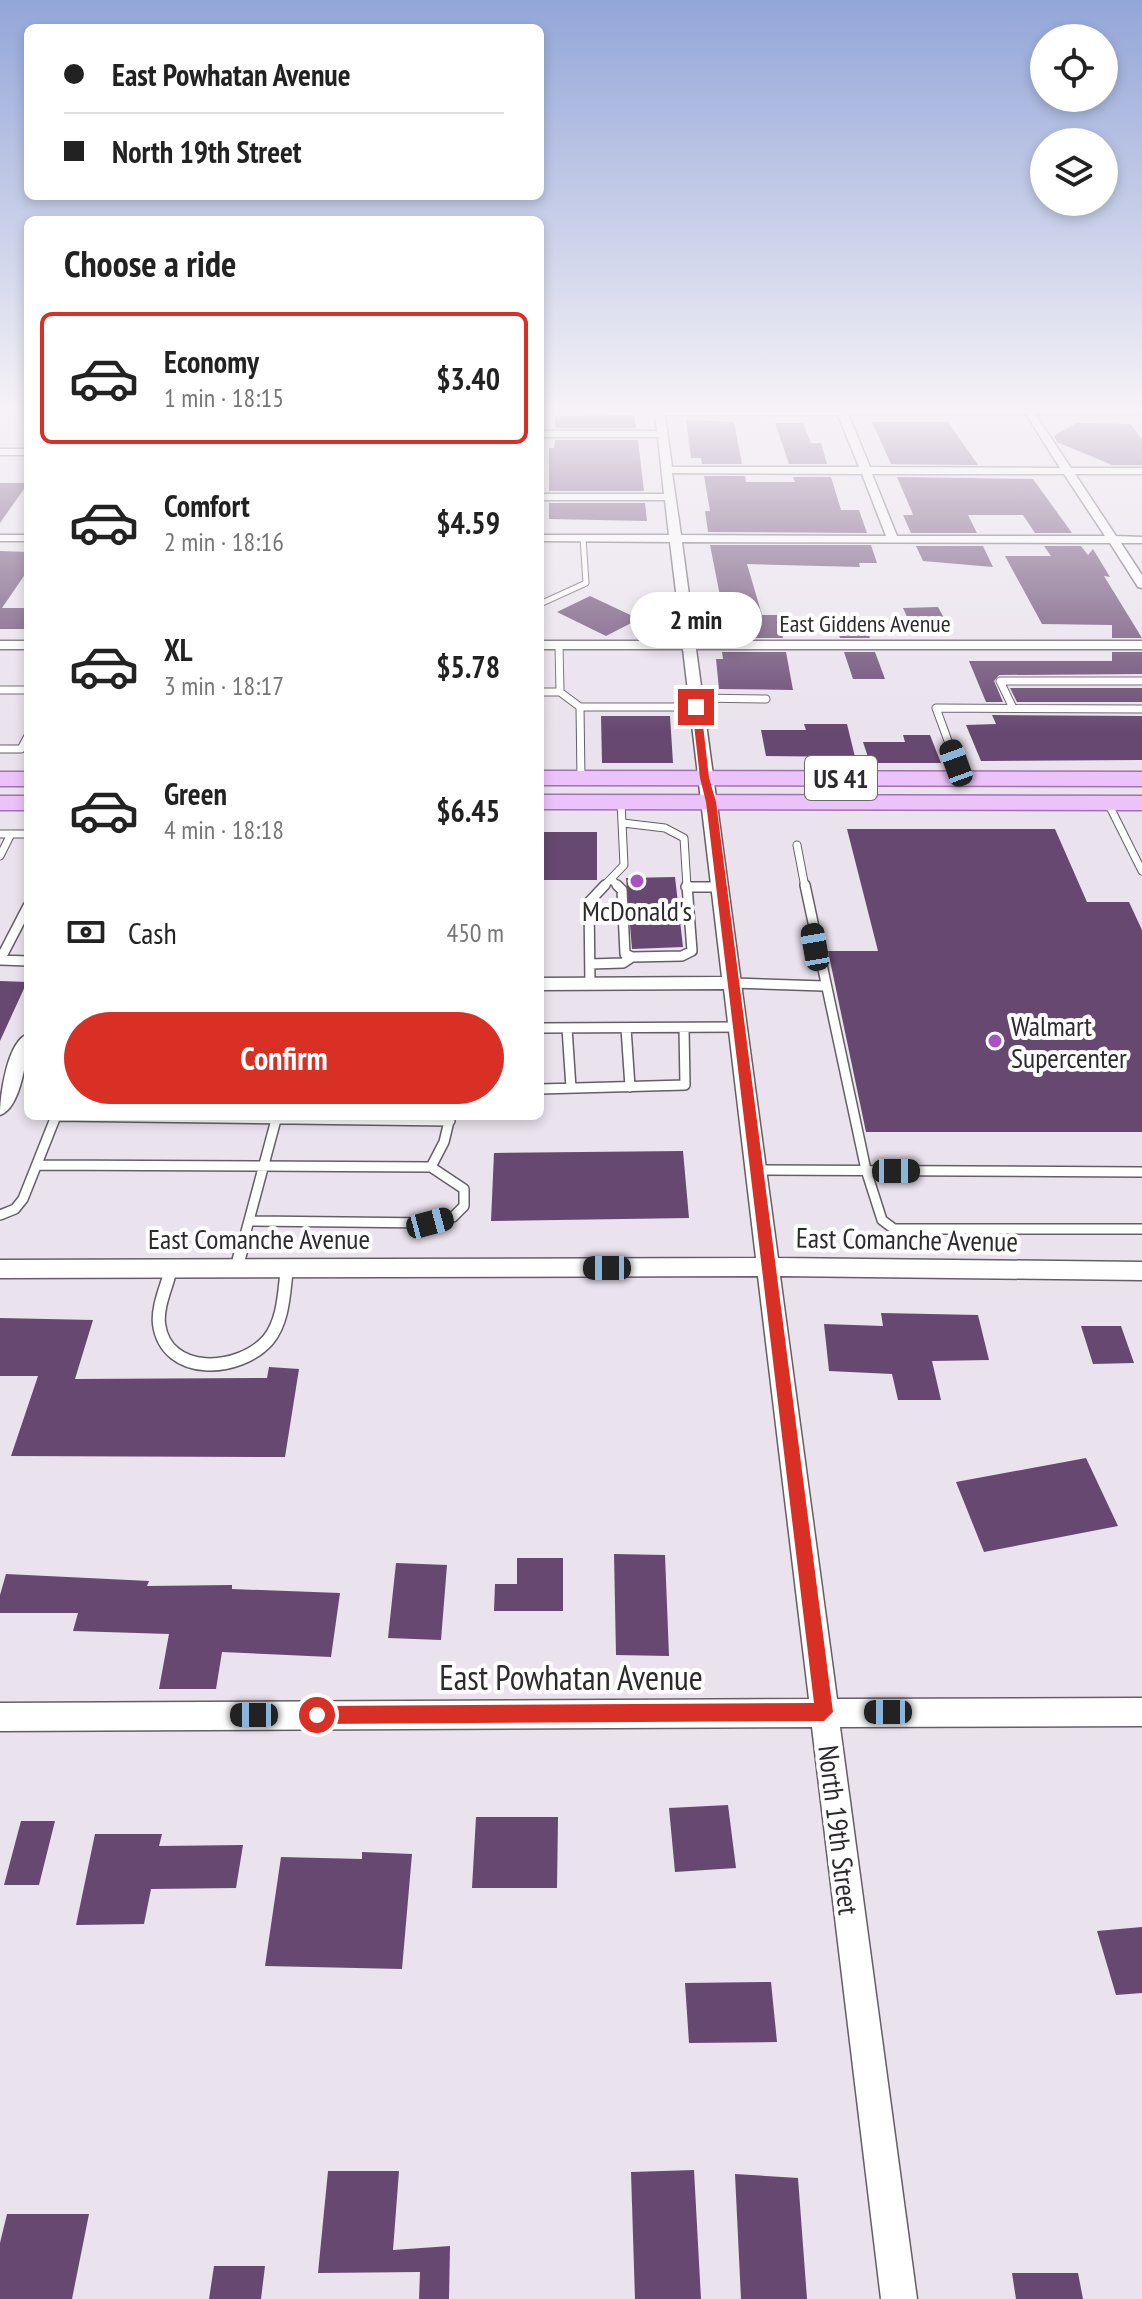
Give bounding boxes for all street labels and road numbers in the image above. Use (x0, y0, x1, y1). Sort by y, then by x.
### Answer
street label: East Giddens Avenue (779, 608, 951, 639)
road number: US 41 (805, 756, 877, 800)
street label: East Comanche Avenue (796, 1219, 1018, 1259)
street label: East Comanche Avenue (148, 1220, 370, 1257)
street label: East Powhatan Avenue (439, 1655, 703, 1699)
street label: North 19th Street (810, 1743, 868, 1917)

